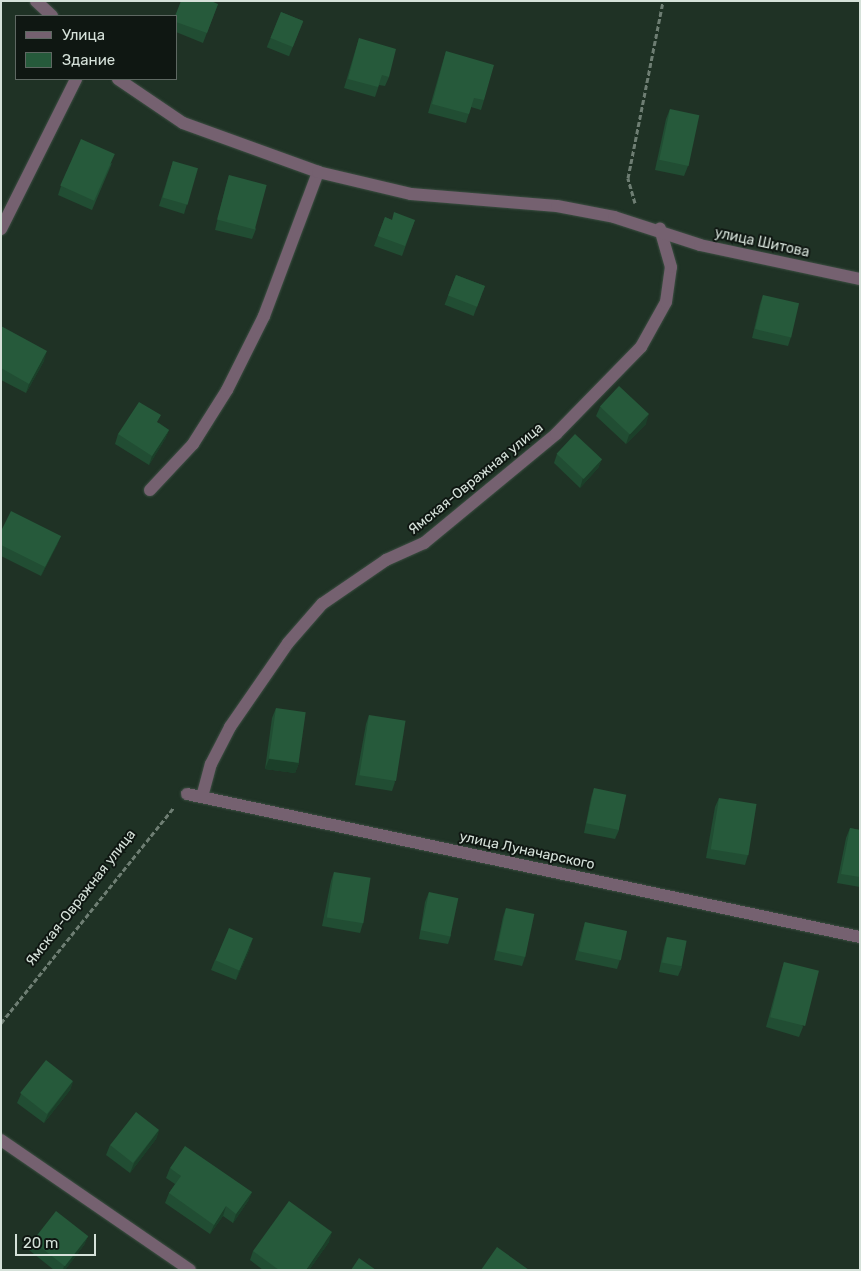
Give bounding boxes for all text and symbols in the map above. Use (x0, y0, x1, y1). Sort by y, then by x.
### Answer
legend (15, 15, 178, 80)
text: Улица (62, 26, 105, 44)
text: Здание (62, 51, 115, 69)
street label: улица Шитова (713, 225, 811, 261)
street label: Ямская-Овражная улица (405, 420, 547, 538)
street label: Ямская-Овражная улица (23, 827, 139, 969)
street label: улица Луначарского (458, 828, 596, 874)
scale bar (18, 1224, 99, 1256)
text: 20 m (23, 1234, 58, 1252)

